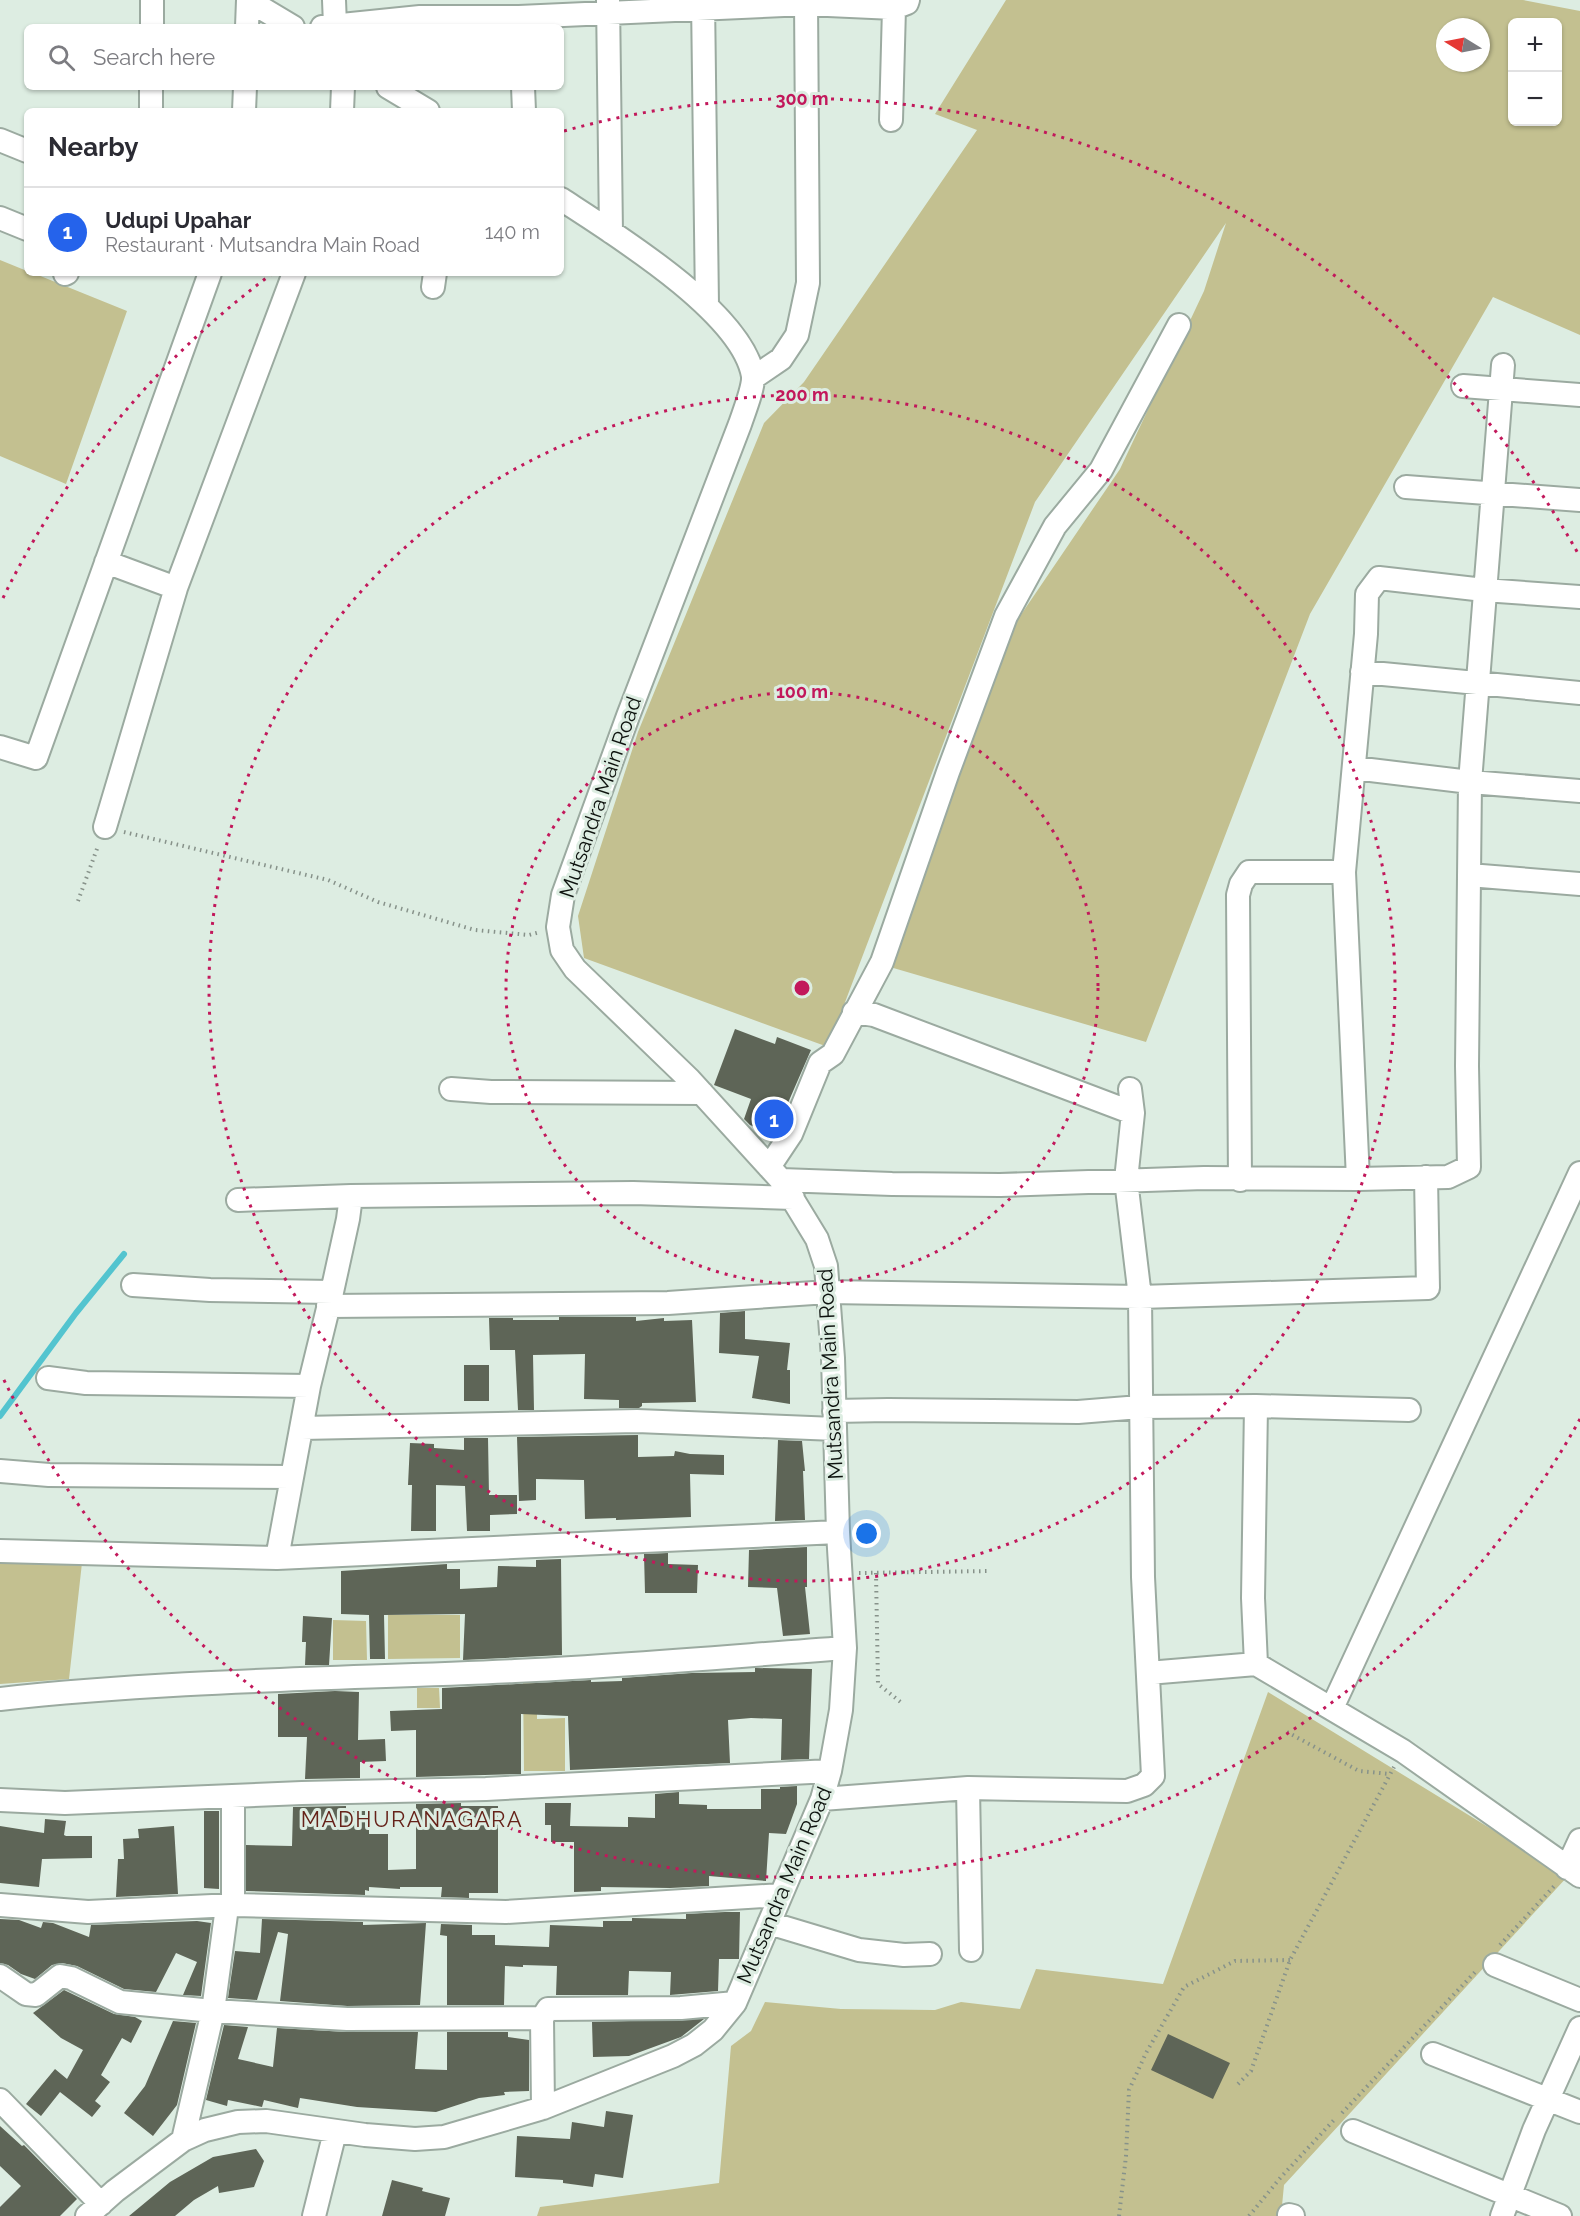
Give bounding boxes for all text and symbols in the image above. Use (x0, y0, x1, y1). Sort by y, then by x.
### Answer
north arrow (1436, 18, 1490, 72)
map controls (1508, 18, 1562, 126)
button: + (1508, 18, 1562, 72)
search box (24, 24, 564, 90)
icon: search (45, 41, 78, 74)
text: Search here (93, 44, 215, 70)
button: − (1508, 72, 1562, 126)
text: 300 m (775, 88, 829, 109)
text: Nearby (48, 132, 138, 162)
text: Udupi Upahar (105, 207, 251, 233)
text: 1 (63, 220, 72, 244)
text: 140 m (485, 220, 540, 244)
text: Restaurant · Mutsandra Main Road (105, 233, 420, 257)
text: 200 m (775, 384, 829, 405)
text: 100 m (776, 681, 828, 702)
street label: Mutsandra Main Road (554, 693, 646, 901)
centre of rings (792, 978, 812, 998)
pin: 1 (754, 1096, 794, 1142)
street label: Mutsandra Main Road (812, 1268, 848, 1480)
your location (852, 1519, 881, 1548)
street label: Mutsandra Main Road (731, 1783, 837, 1987)
district label: MADHURANAGARA (301, 1806, 523, 1832)

